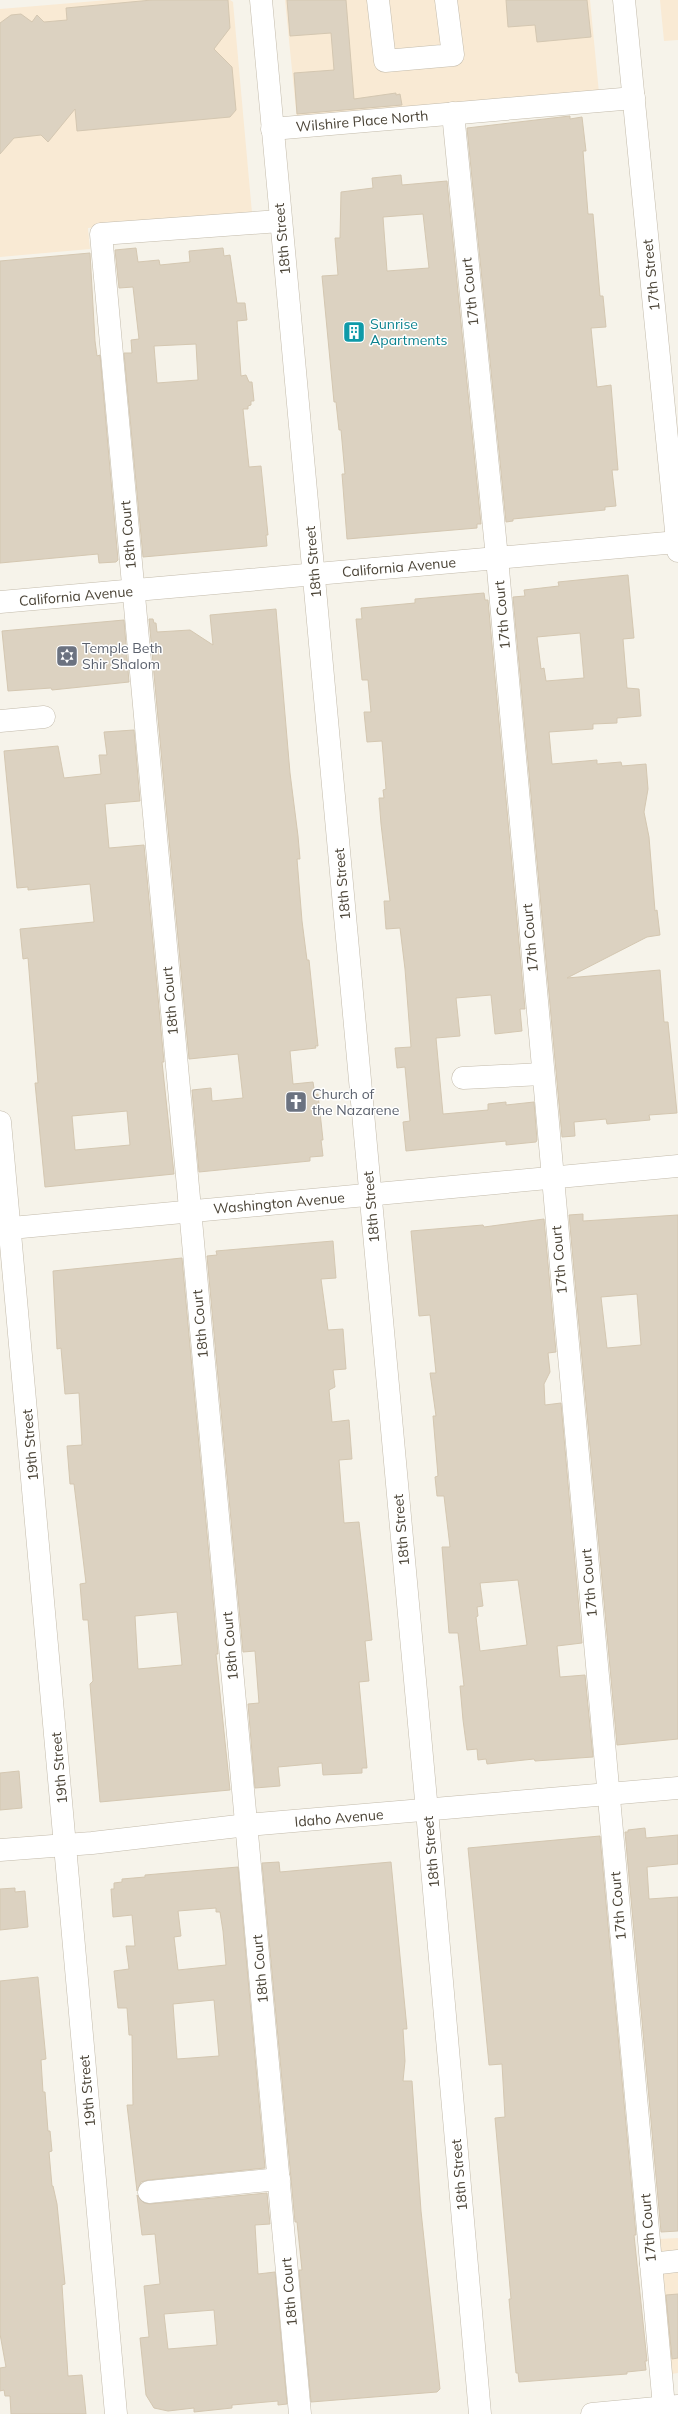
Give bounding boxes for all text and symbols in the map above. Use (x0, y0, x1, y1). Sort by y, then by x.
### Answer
street label: Wilshire Place North (295, 106, 429, 136)
street label: 18th Street (270, 202, 294, 276)
street label: 17th Street (638, 238, 664, 312)
street label: 17th Court (457, 257, 483, 327)
place label: Sunrise Apartments (370, 315, 447, 349)
building icon: Sunrise Apartments (341, 319, 367, 345)
street label: 18th Court (116, 500, 140, 570)
street label: 18th Street (301, 525, 325, 599)
street label: California Avenue (341, 553, 457, 581)
street label: 17th Court (490, 580, 514, 650)
street label: California Avenue (18, 582, 134, 610)
place label: Temple Beth Shir Shalom (82, 639, 163, 673)
synagogue icon: Temple Beth Shir Shalom (54, 643, 80, 669)
street label: 18th Street (330, 847, 354, 921)
street label: 17th Court (518, 903, 542, 973)
street label: 18th Court (158, 966, 182, 1036)
place label: Church of the Nazarene (312, 1085, 399, 1119)
church icon: Church of the Nazarene (283, 1089, 309, 1115)
street label: 18th Street (359, 1170, 383, 1244)
street label: Washington Avenue (213, 1188, 345, 1218)
street label: 17th Court (547, 1225, 571, 1295)
street label: 18th Court (188, 1289, 212, 1359)
street label: 19th Street (18, 1408, 42, 1482)
street label: 18th Street (389, 1493, 413, 1567)
street label: 17th Court (577, 1548, 601, 1618)
street label: 18th Court (218, 1611, 242, 1681)
street label: 19th Street (47, 1731, 71, 1805)
street label: Idaho Avenue (294, 1805, 384, 1831)
street label: 18th Street (419, 1815, 443, 1889)
street label: 17th Court (606, 1871, 630, 1941)
street label: 18th Court (248, 1934, 272, 2004)
street label: 19th Street (75, 2054, 99, 2128)
street label: 18th Street (447, 2138, 471, 2212)
street label: 17th Court (636, 2193, 660, 2263)
street label: 18th Court (277, 2257, 301, 2327)

